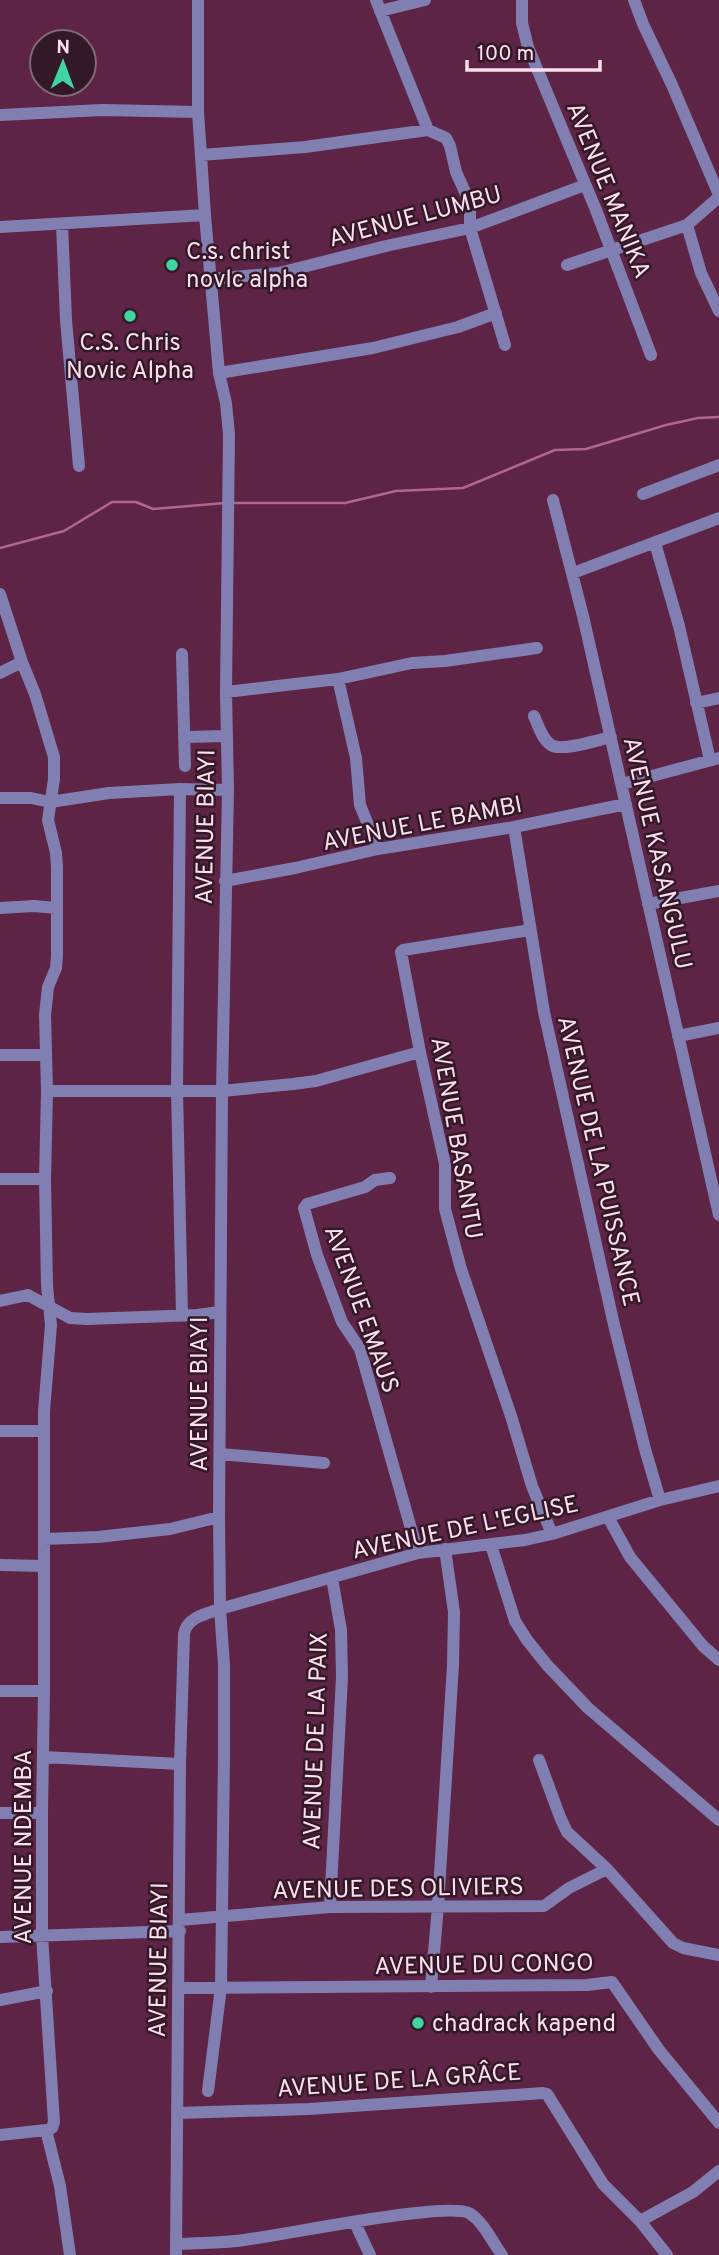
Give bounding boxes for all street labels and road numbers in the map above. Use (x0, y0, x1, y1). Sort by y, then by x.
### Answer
street label: AVENUE MANIKA (558, 98, 656, 283)
street label: AVENUE LUMBU (326, 180, 505, 255)
street label: AVENUE KASANGULU (615, 734, 697, 973)
street label: AVENUE BIAYI (191, 749, 223, 905)
street label: AVENUE LE BAMBI (320, 791, 525, 859)
street label: AVENUE DE LA PUISSANCE (549, 1013, 645, 1310)
street label: AVENUE BASANTU (422, 1035, 488, 1242)
street label: AVENUE EMAUS (316, 1222, 404, 1398)
street label: AVENUE BIAYI (186, 1316, 216, 1472)
street label: AVENUE DE L'EGLISE (349, 1490, 582, 1568)
street label: AVENUE DE LA PAIX (298, 1632, 336, 1850)
street label: AVENUE NDEMBA (10, 1750, 40, 1944)
street label: AVENUE DES OLIVIERS (272, 1873, 524, 1907)
street label: AVENUE BIAYI (144, 1882, 176, 2038)
street label: AVENUE DU CONGO (374, 1949, 594, 1983)
street label: AVENUE DE LA GRÂCE (276, 2056, 522, 2106)

